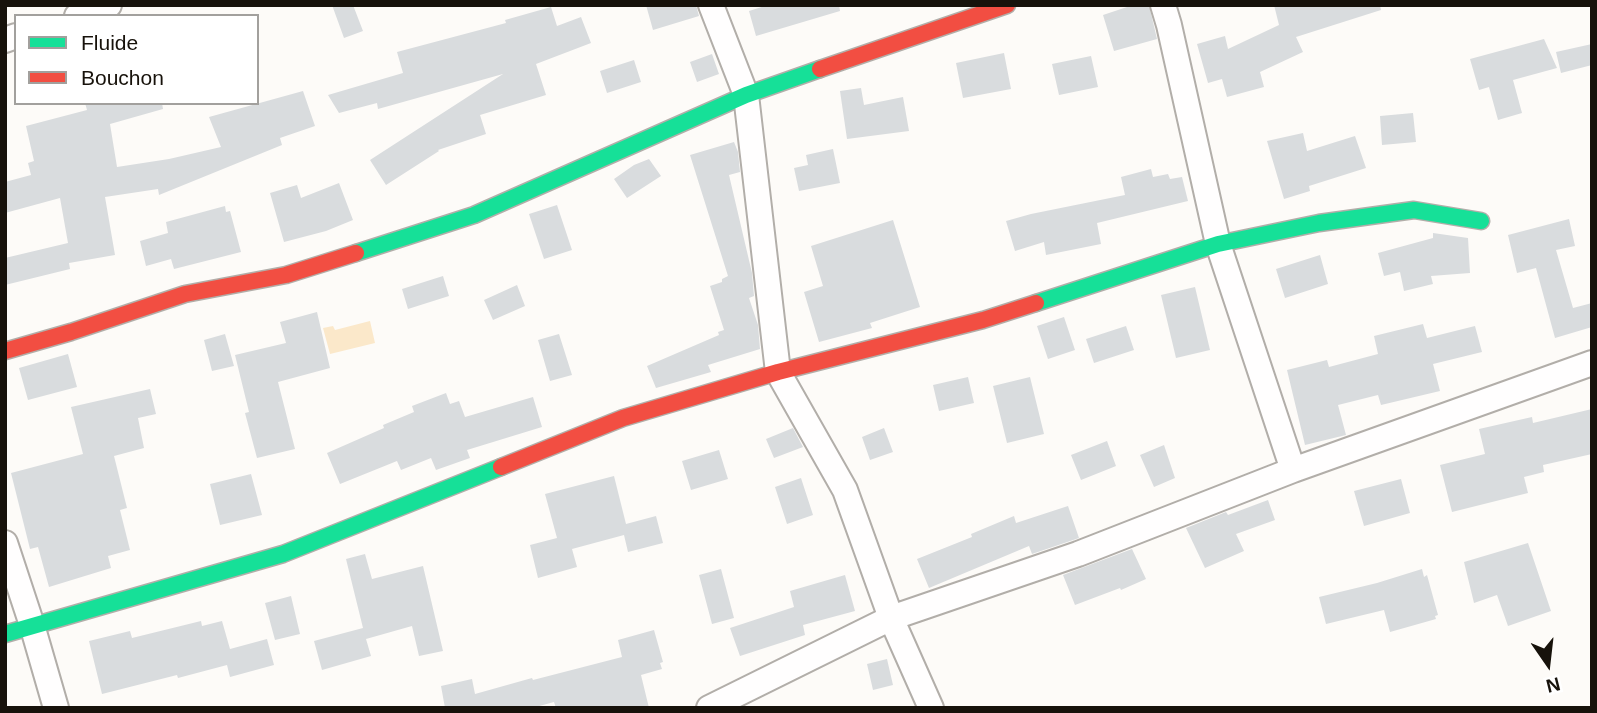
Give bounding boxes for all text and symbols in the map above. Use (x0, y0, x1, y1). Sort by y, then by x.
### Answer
legend (14, 14, 259, 105)
text: Fluide (81, 31, 138, 54)
text: Bouchon (81, 66, 164, 89)
north arrow (1513, 629, 1583, 699)
text: N (1544, 673, 1562, 697)

